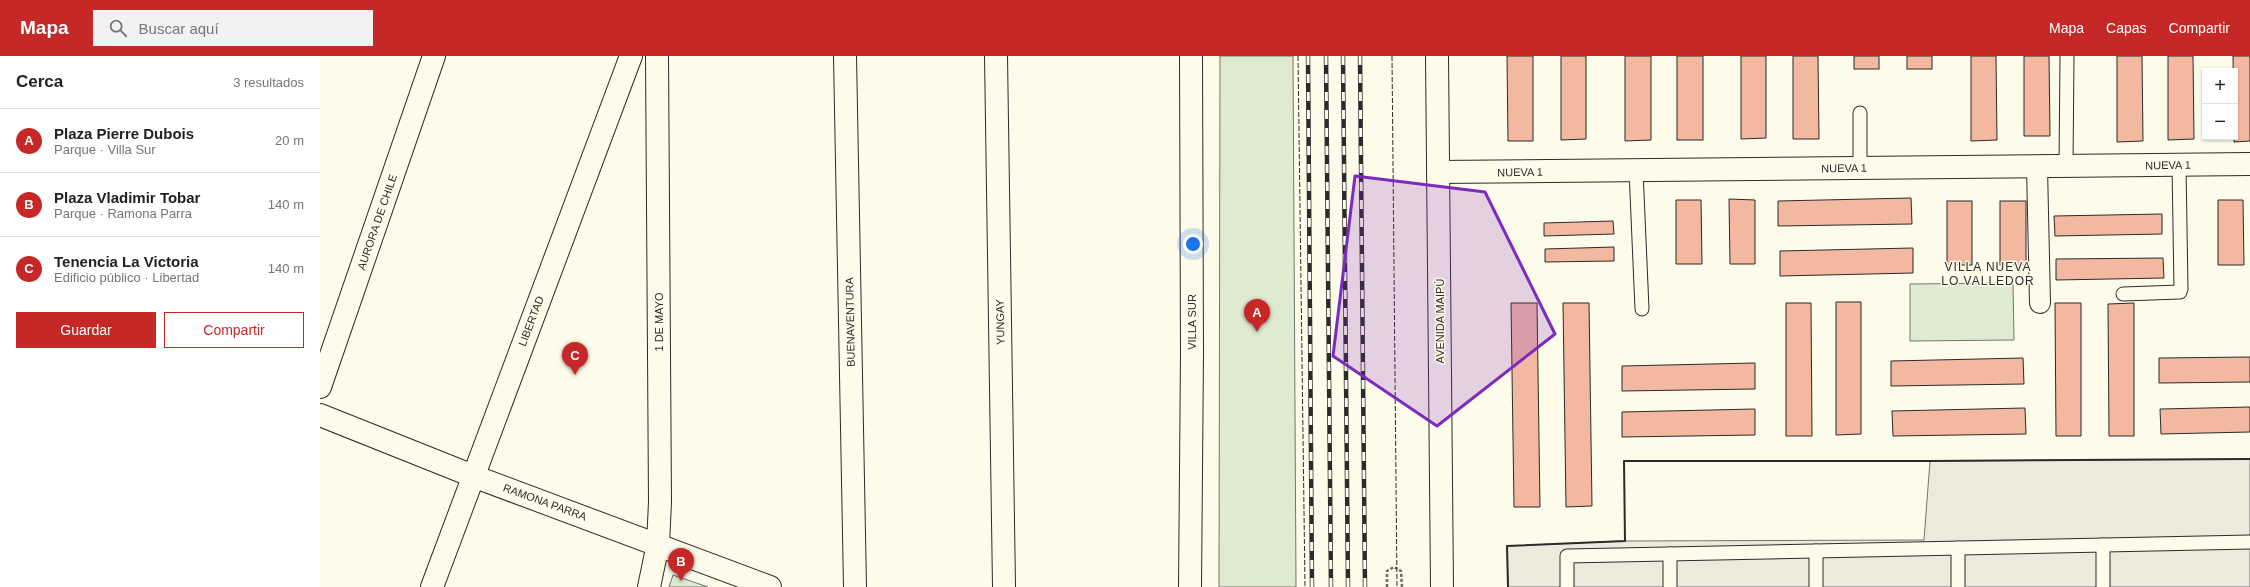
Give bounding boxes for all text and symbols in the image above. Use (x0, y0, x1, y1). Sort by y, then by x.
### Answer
search box (93, 10, 373, 46)
text: Mapa (20, 17, 69, 38)
icon: search (107, 17, 129, 39)
text: Buscar aquí (139, 20, 219, 37)
text: Mapa (2049, 20, 2084, 36)
text: Capas (2106, 20, 2147, 36)
text: Compartir (2169, 20, 2230, 36)
map controls (2202, 68, 2238, 140)
button: + (2202, 68, 2238, 104)
text: Cerca (16, 72, 63, 91)
text: 3 resultados (233, 75, 304, 90)
button: − (2202, 104, 2238, 140)
text: Plaza Pierre Dubois (54, 125, 194, 142)
text: A (24, 133, 34, 148)
text: 20 m (275, 133, 304, 148)
text: Parque · Villa Sur (54, 142, 156, 157)
street label: NUEVA 1 (2145, 159, 2191, 171)
street label: NUEVA 1 (1821, 162, 1867, 174)
street label: NUEVA 1 (1497, 166, 1543, 178)
street label: AURORA DE CHILE (355, 173, 399, 271)
text: Plaza Vladimir Tobar (54, 189, 200, 206)
text: B (24, 197, 34, 212)
text: 140 m (268, 197, 304, 212)
text: Parque · Ramona Parra (54, 206, 192, 221)
your location (1183, 234, 1203, 254)
text: Tenencia La Victoria (54, 253, 199, 270)
district label: VILLA NUEVA LO VALLEDOR (1941, 260, 2035, 288)
text: C (24, 261, 34, 276)
text: 140 m (268, 261, 304, 276)
text: Edificio público · Libertad (54, 270, 199, 285)
street label: BUENAVENTURA (843, 276, 857, 367)
street label: AVENIDA MAIPÚ (1434, 279, 1446, 363)
street label: 1 DE MAYO (653, 292, 665, 352)
street label: LIBERTAD (516, 294, 546, 348)
street label: VILLA SUR (1186, 294, 1198, 350)
street label: YUNGAY (994, 298, 1006, 345)
pin: A (1244, 299, 1270, 332)
button: Guardar (16, 312, 156, 348)
button: Compartir (164, 312, 304, 348)
pin: C (562, 342, 588, 375)
street label: RAMONA PARRA (502, 481, 589, 523)
pin: B (668, 548, 694, 581)

